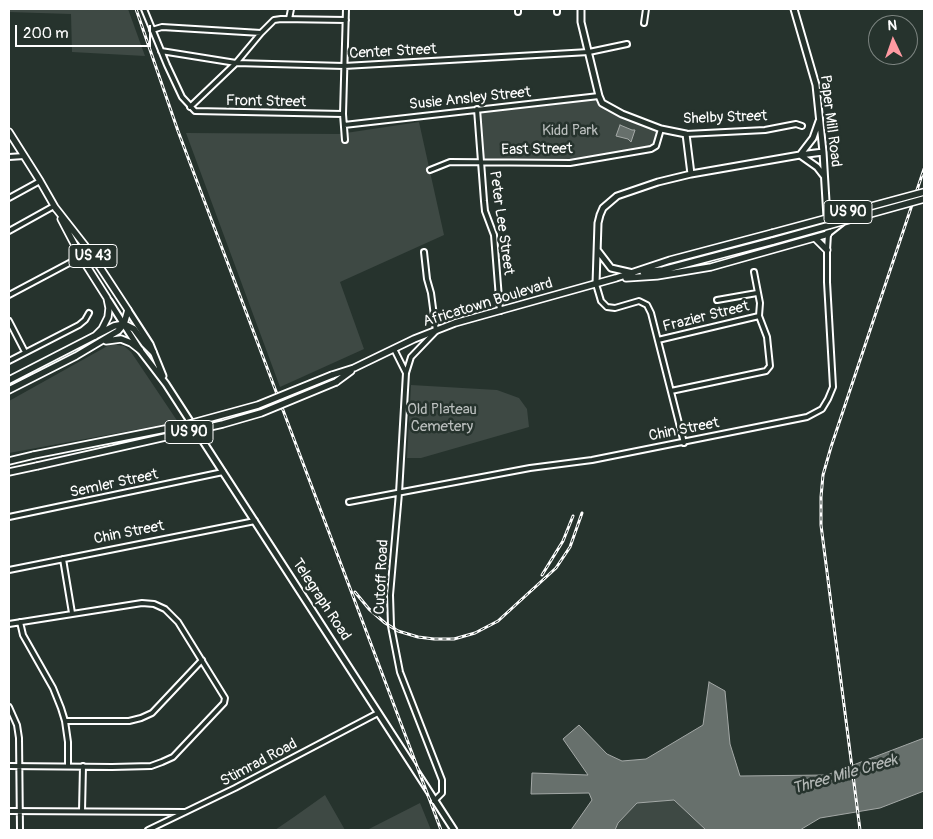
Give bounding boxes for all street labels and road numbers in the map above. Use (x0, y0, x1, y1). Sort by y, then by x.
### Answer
street label: Center Street (349, 41, 437, 63)
street label: Paper Mill Road (815, 74, 845, 168)
street label: Susie Ansley Street (408, 84, 532, 114)
street label: Front Street (226, 92, 306, 112)
street label: Shelby Street (682, 108, 768, 128)
street label: East Street (501, 140, 573, 160)
street label: Peter Lee Street (485, 170, 517, 276)
road number: US 90 (824, 200, 872, 223)
road number: US 43 (69, 245, 117, 268)
street label: Africatown Boulevard (421, 275, 555, 331)
street label: Frazier Street (661, 298, 751, 336)
street label: Chin Street (647, 414, 721, 446)
road number: US 90 (165, 421, 213, 444)
street label: Semler Street (68, 466, 160, 502)
street label: Chin Street (92, 517, 166, 549)
street label: Cutoff Road (371, 539, 393, 615)
street label: Telegraph Road (288, 556, 354, 644)
street label: Stimrad Road (218, 735, 300, 791)

